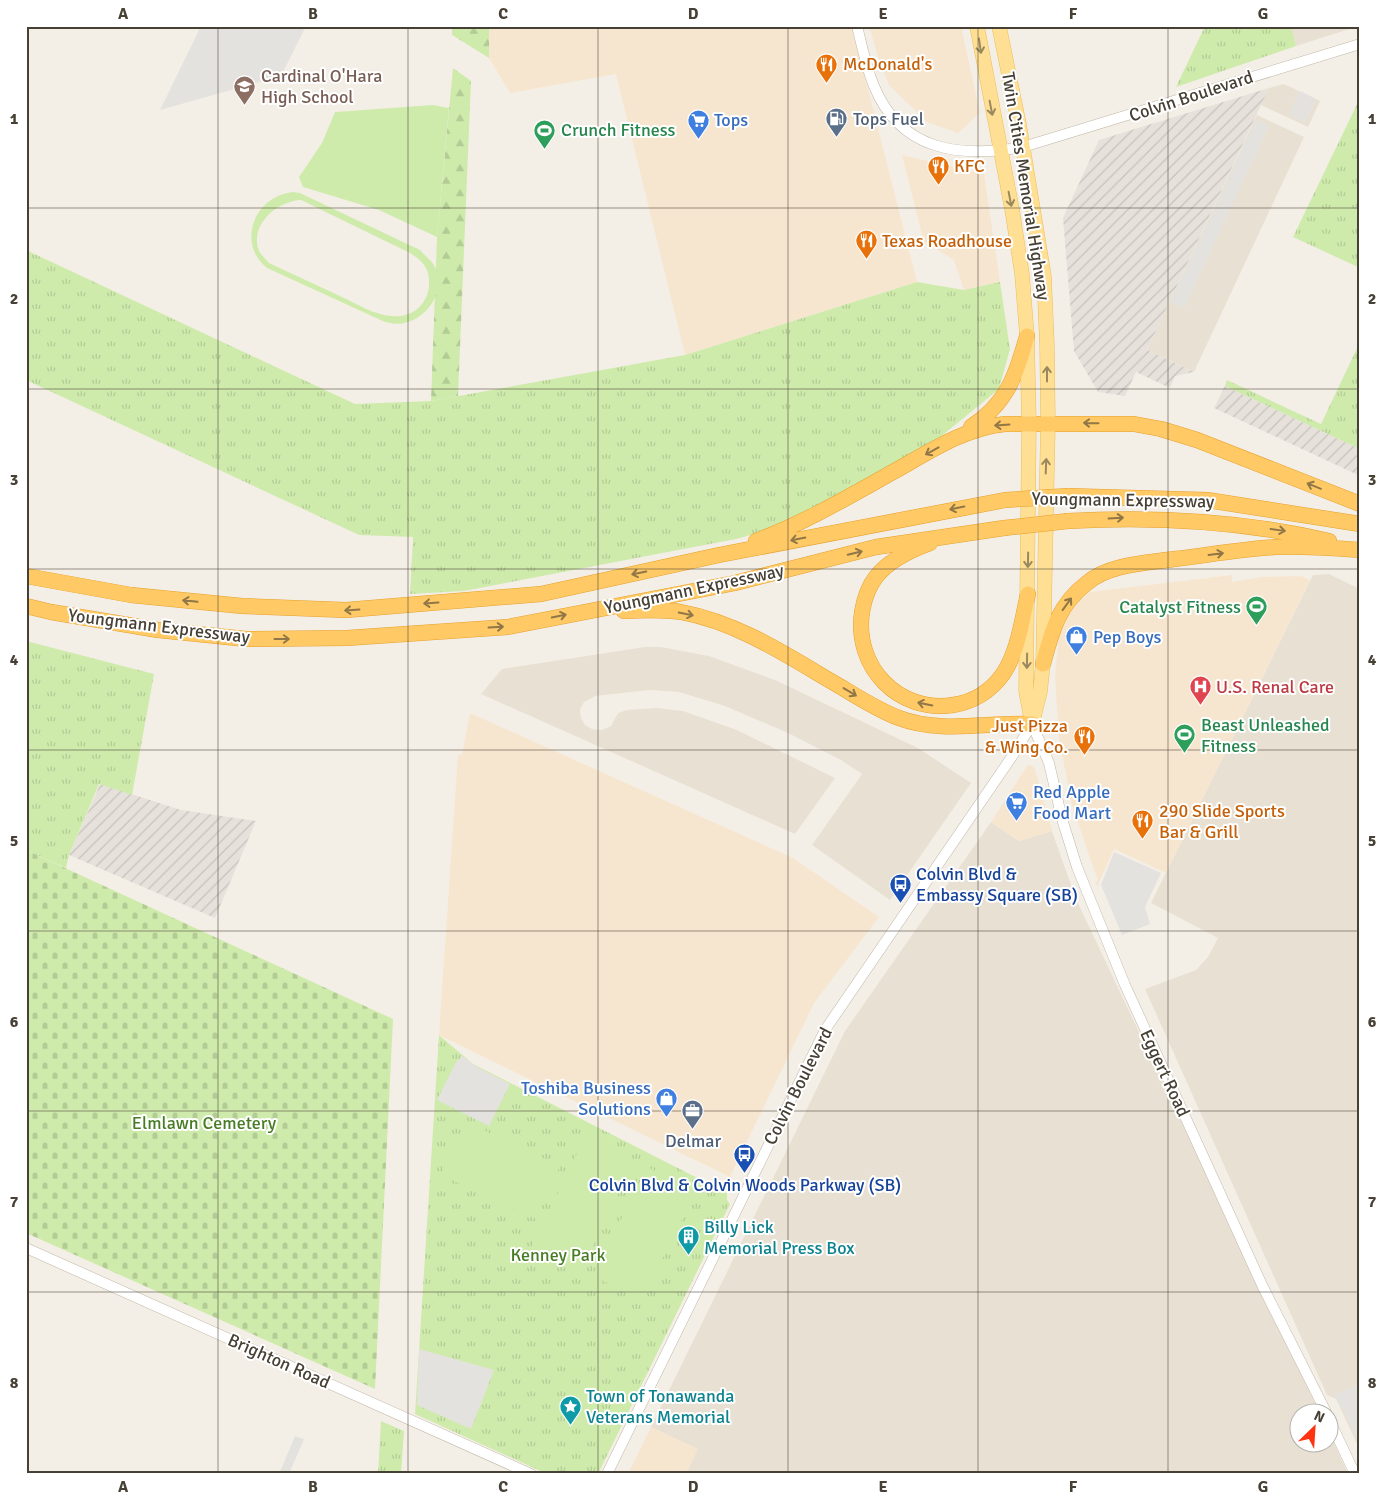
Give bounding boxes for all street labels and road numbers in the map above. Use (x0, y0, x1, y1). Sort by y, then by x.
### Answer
street label: Colvin Boulevard (1126, 66, 1256, 126)
street label: Twin Cities Memorial Highway (997, 70, 1055, 302)
street label: Youngmann Expressway (1031, 487, 1215, 513)
street label: Youngmann Expressway (602, 559, 786, 619)
street label: Youngmann Expressway (67, 604, 252, 648)
street label: Colvin Boulevard (759, 1023, 837, 1149)
street label: Eggert Road (1135, 1026, 1195, 1120)
street label: Brighton Road (224, 1329, 334, 1393)

